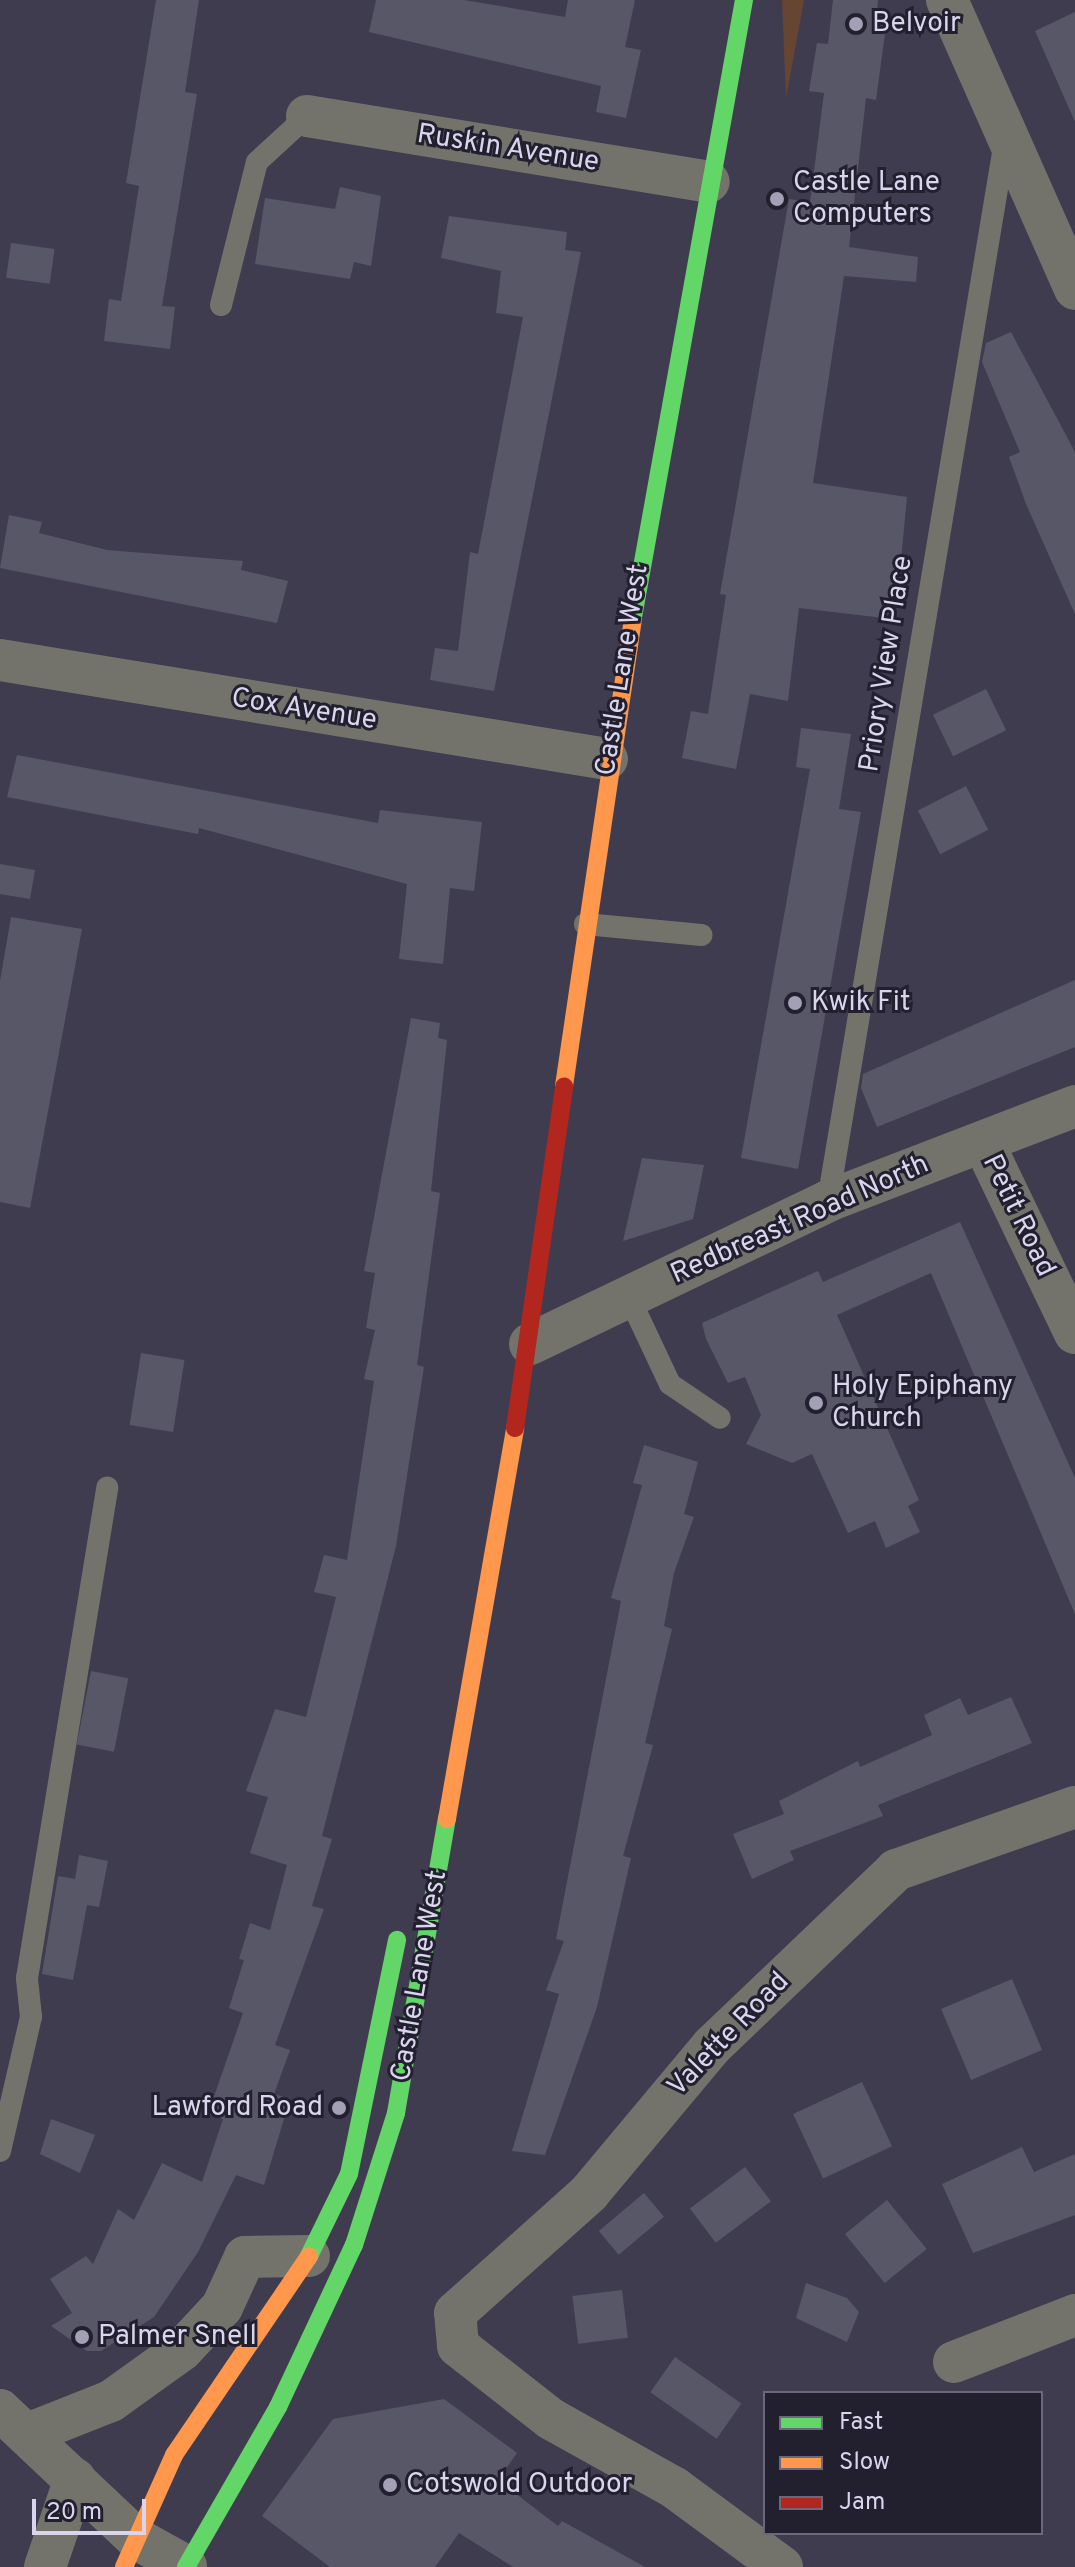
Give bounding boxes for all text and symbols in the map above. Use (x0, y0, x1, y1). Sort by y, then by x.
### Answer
place label: Belvoir (872, 7, 961, 41)
marker: Belvoir (847, 15, 865, 33)
street label: Ruskin Avenue (414, 118, 602, 180)
place label: Castle Lane Computers (793, 166, 940, 232)
marker: Castle Lane Computers (768, 190, 786, 208)
street label: Priory View Place (853, 553, 921, 775)
street label: Castle Lane West (590, 561, 656, 779)
street label: Cox Avenue (228, 682, 380, 738)
place label: Kwik Fit (811, 986, 911, 1020)
marker: Kwik Fit (786, 994, 804, 1012)
street label: Redbreast Road North (666, 1148, 934, 1292)
street label: Petit Road (974, 1149, 1062, 1283)
place label: Holy Epiphany Church (832, 1370, 1013, 1436)
marker: Holy Epiphany Church (807, 1394, 825, 1412)
street label: Castle Lane West (385, 1867, 455, 2085)
street label: Valette Road (661, 1966, 797, 2104)
place label: Lawford Road (151, 2091, 323, 2125)
marker: Lawford Road (330, 2099, 348, 2117)
place label: Palmer Snell (98, 2320, 257, 2354)
marker: Palmer Snell (73, 2328, 91, 2346)
legend (763, 2391, 1043, 2535)
text: Fast (839, 2408, 883, 2438)
text: Slow (839, 2448, 890, 2478)
place label: Cotswold Outdoor (406, 2468, 632, 2502)
marker: Cotswold Outdoor (381, 2476, 399, 2494)
scale bar (36, 2483, 150, 2533)
text: Jam (839, 2488, 885, 2518)
text: 20 m (46, 2498, 102, 2528)

